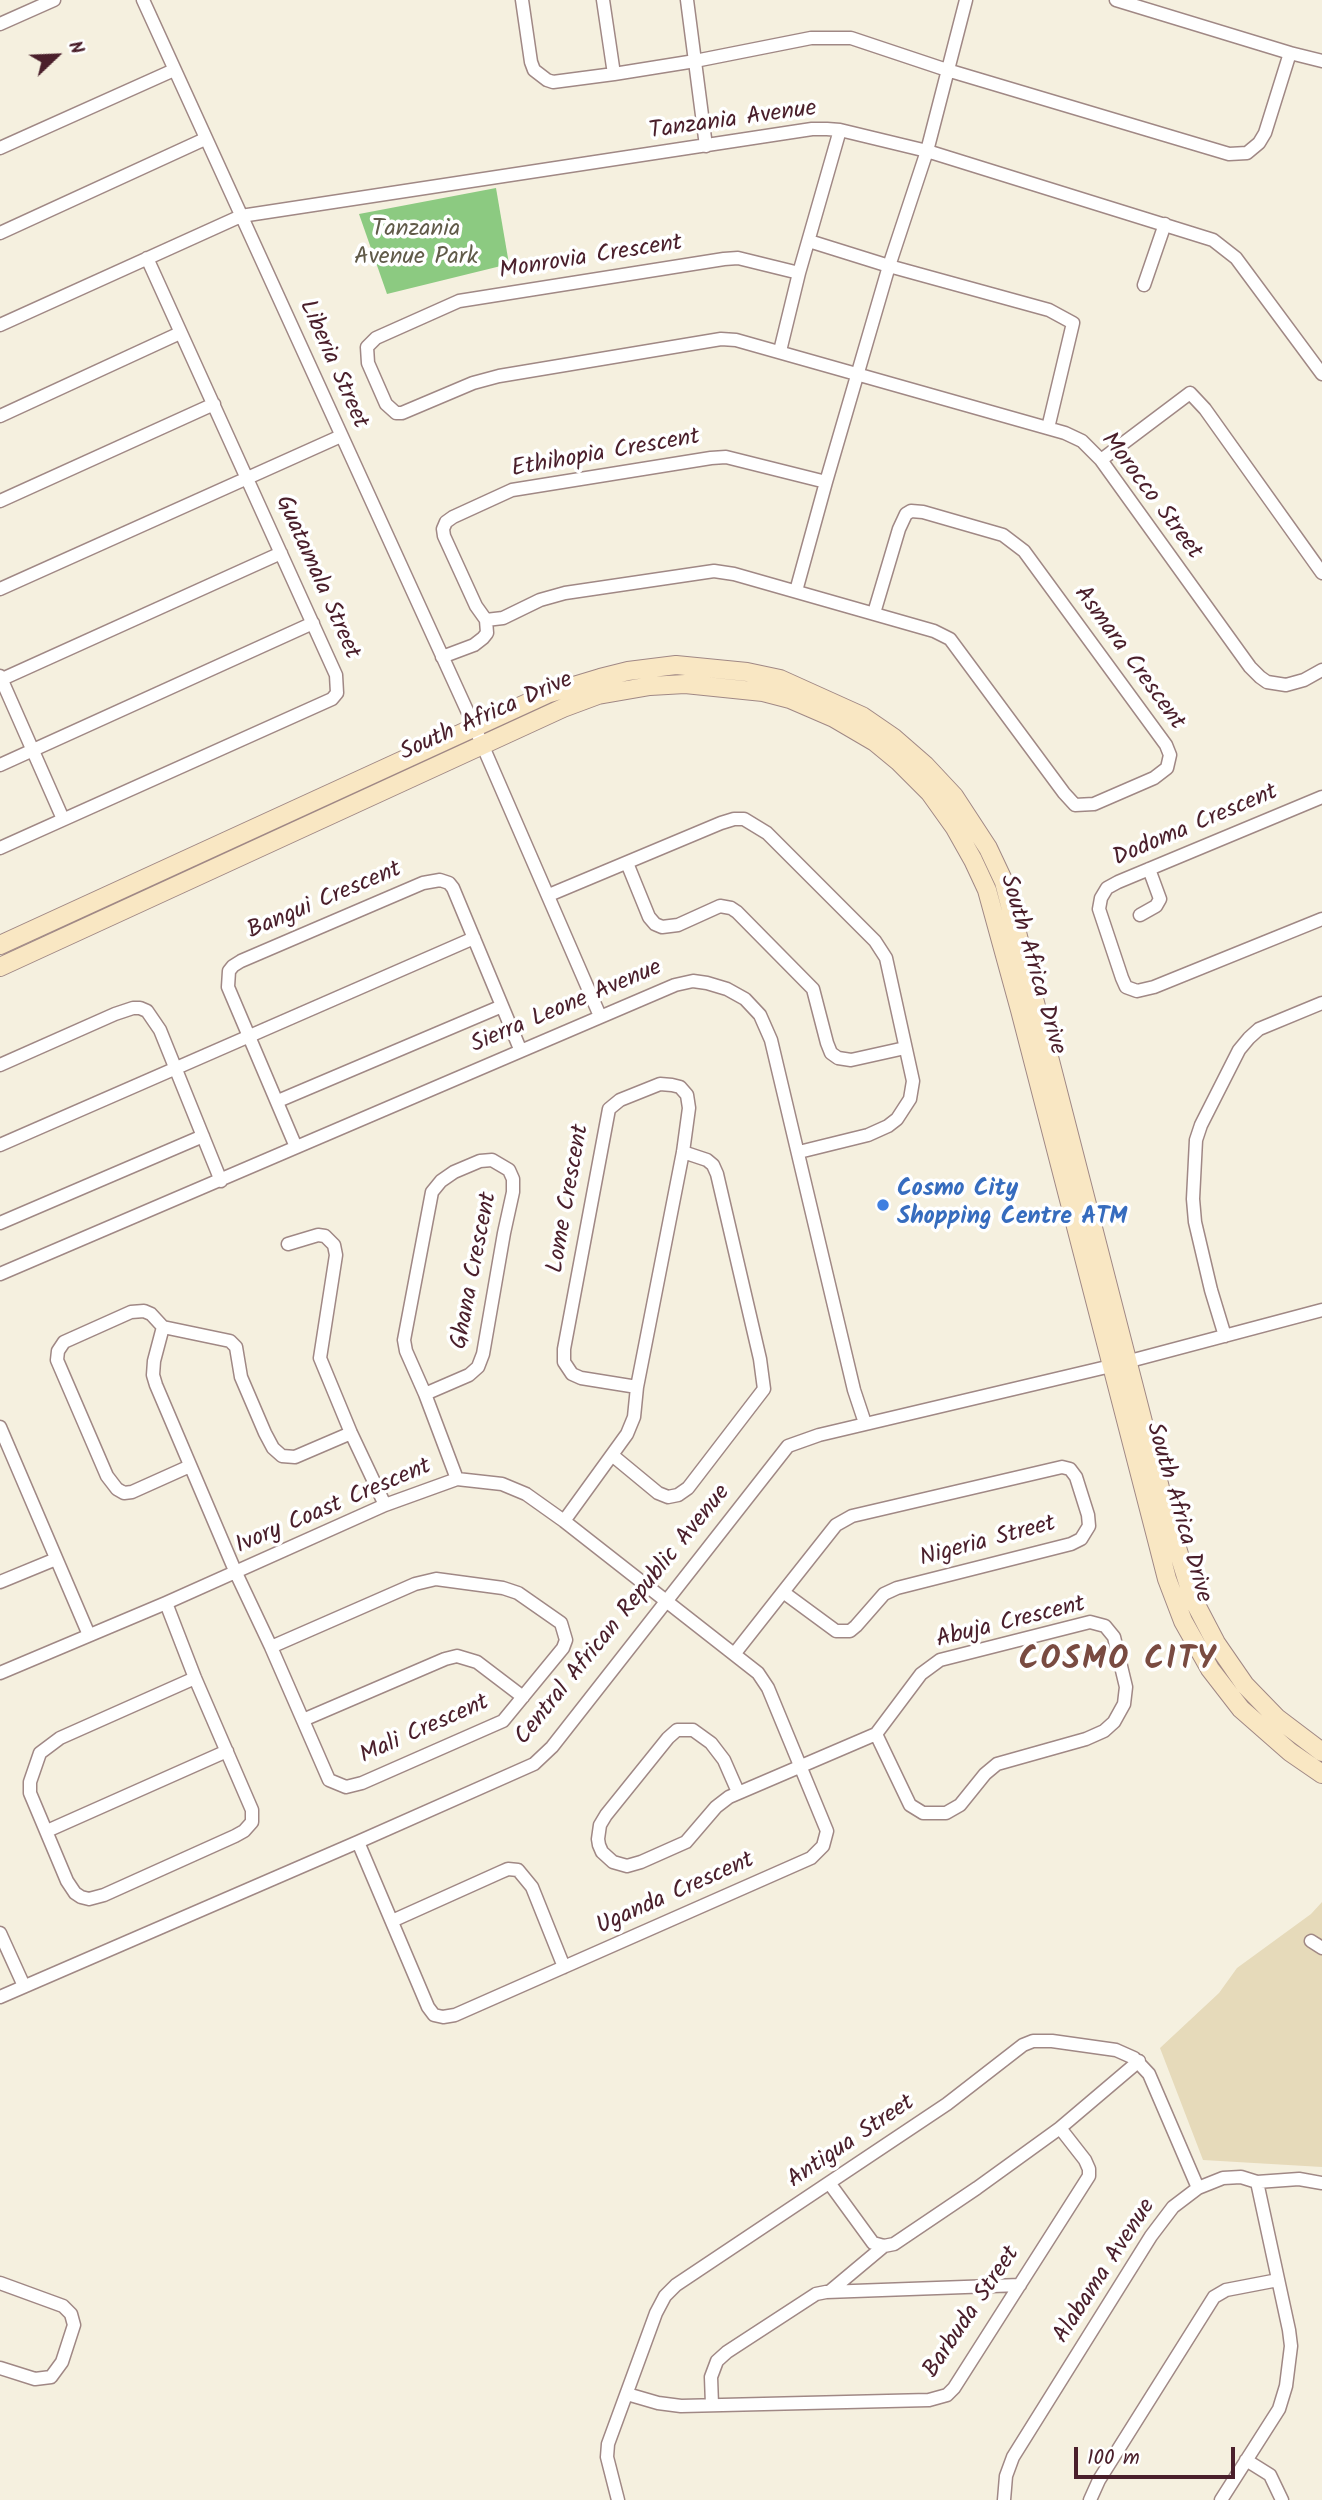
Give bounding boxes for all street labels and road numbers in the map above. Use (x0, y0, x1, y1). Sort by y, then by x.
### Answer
street label: Tanzania Avenue (647, 96, 819, 148)
street label: Monrovia Crescent (497, 230, 685, 288)
street label: Liberia Street (291, 296, 373, 434)
street label: Ethihopia Crescent (510, 424, 702, 486)
street label: Morocco Street (1093, 428, 1207, 566)
street label: Guatamala Street (267, 492, 365, 664)
street label: Asmara Crescent (1066, 581, 1190, 737)
street label: South Africa Drive (396, 667, 578, 769)
street label: Dodoma Crescent (1109, 779, 1283, 875)
street label: Bangui Crescent (244, 857, 406, 947)
street label: South Africa Drive (992, 872, 1070, 1058)
street label: Sierra Leone Avenue (467, 955, 667, 1061)
street label: Lome Crescent (543, 1122, 597, 1276)
street label: Ghana Crescent (447, 1190, 505, 1352)
street label: South Africa Drive (1138, 1420, 1216, 1606)
street label: Ivory Coast Crescent (232, 1454, 436, 1562)
street label: Central African Republic Avenue (510, 1480, 738, 1752)
street label: Nigeria Street (917, 1511, 1059, 1575)
street label: Abuja Crescent (933, 1592, 1089, 1656)
street label: Mali Crescent (356, 1690, 494, 1772)
street label: Uganda Crescent (593, 1847, 759, 1943)
street label: Antigua Street (783, 2090, 921, 2196)
street label: Alabama Avenue (1049, 2194, 1163, 2350)
street label: Barbuda Street (918, 2242, 1028, 2384)

